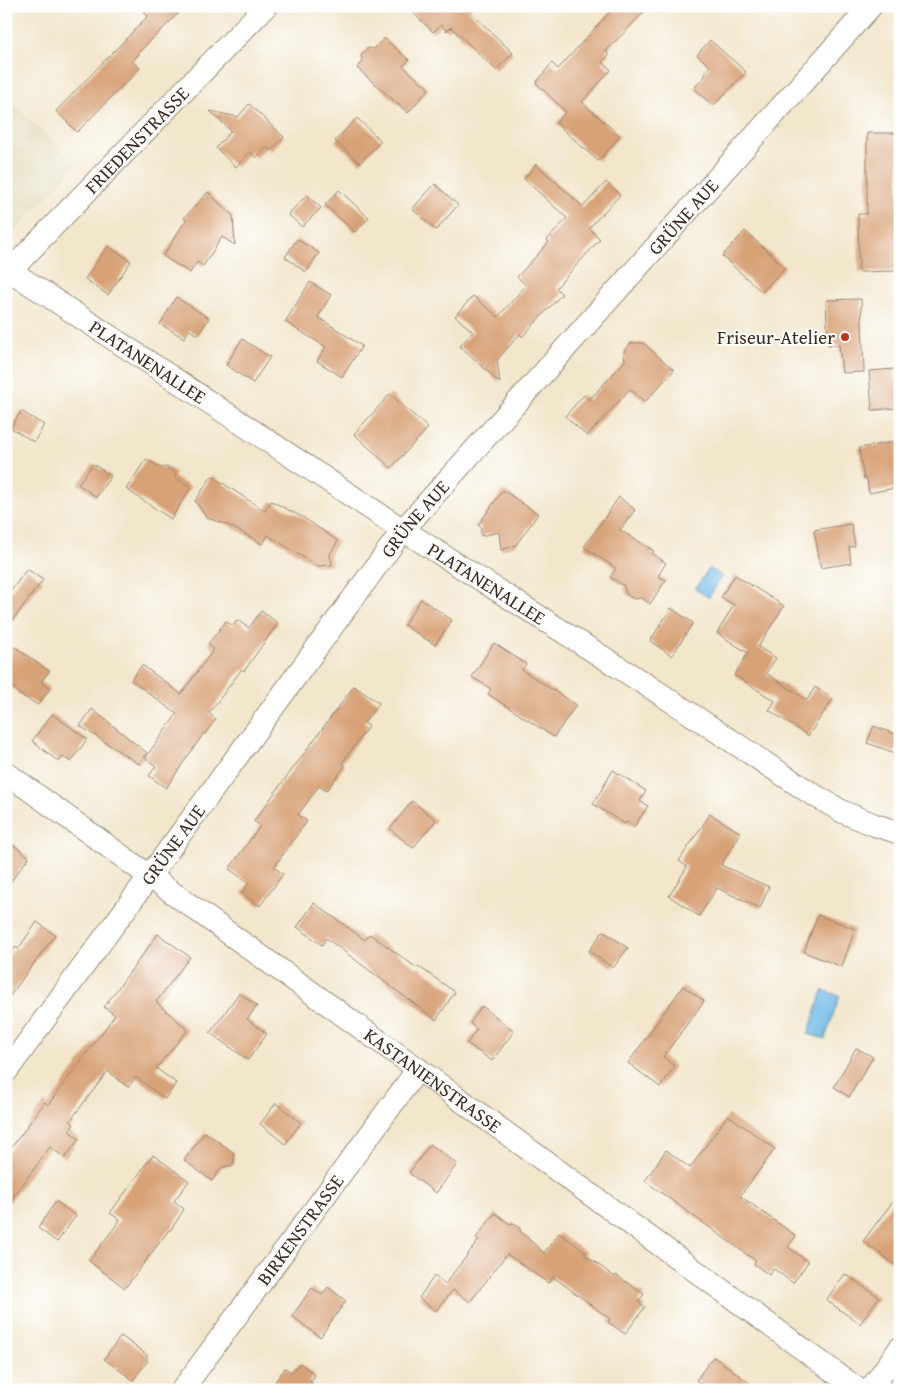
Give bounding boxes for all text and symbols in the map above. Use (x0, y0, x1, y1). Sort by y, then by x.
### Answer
street label: FRIEDENSTRASSE (78, 80, 196, 200)
street label: GRÜNE AUE (641, 172, 725, 261)
street label: PLATANENALLEE (84, 313, 212, 411)
place label: Friseur-Atelier (717, 323, 835, 351)
marker: Friseur-Atelier (839, 331, 851, 343)
street label: GRÜNE AUE (374, 473, 456, 563)
street label: PLATANENALLEE (422, 535, 552, 632)
street label: GRÜNE AUE (134, 798, 212, 891)
street label: KASTANIENSTRASSE (358, 1021, 508, 1140)
street label: BIRKENSTRASSE (250, 1168, 350, 1291)

